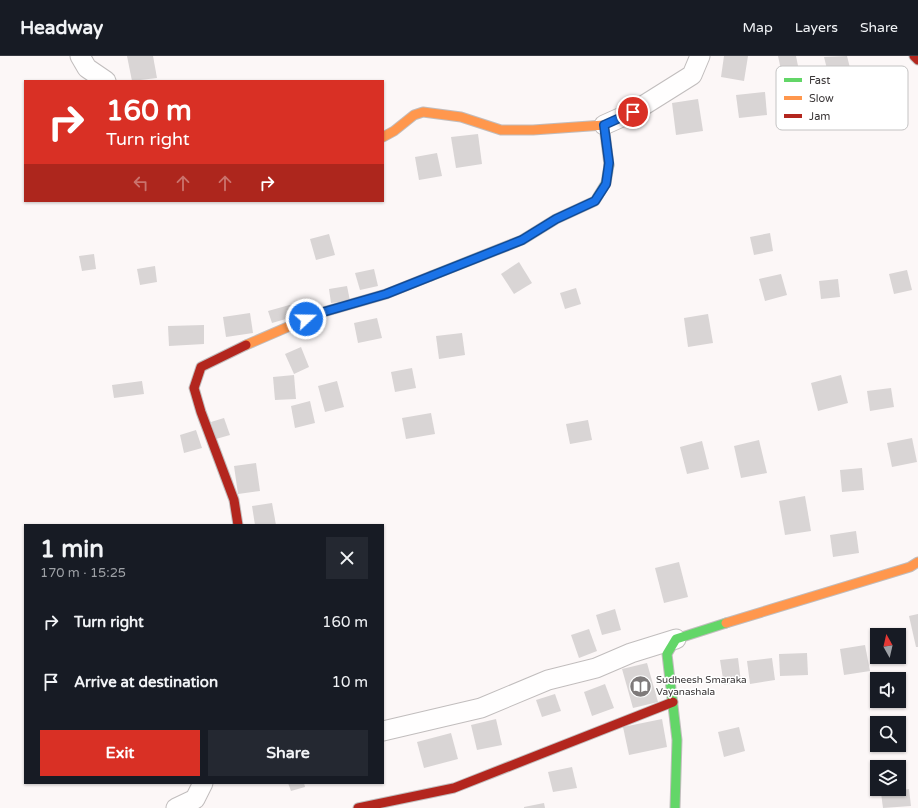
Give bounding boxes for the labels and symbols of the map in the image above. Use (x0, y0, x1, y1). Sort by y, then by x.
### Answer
legend (776, 66, 908, 130)
text: Fast (809, 74, 830, 87)
text: Slow (809, 92, 834, 105)
pin (616, 95, 650, 129)
text: Jam (809, 110, 830, 123)
position arrow (285, 298, 327, 340)
north arrow (870, 628, 906, 664)
library icon: Sudheesh Smaraka Vayanashala (627, 673, 653, 699)
place label: Sudheesh Smaraka Vayanashala (656, 674, 747, 698)

